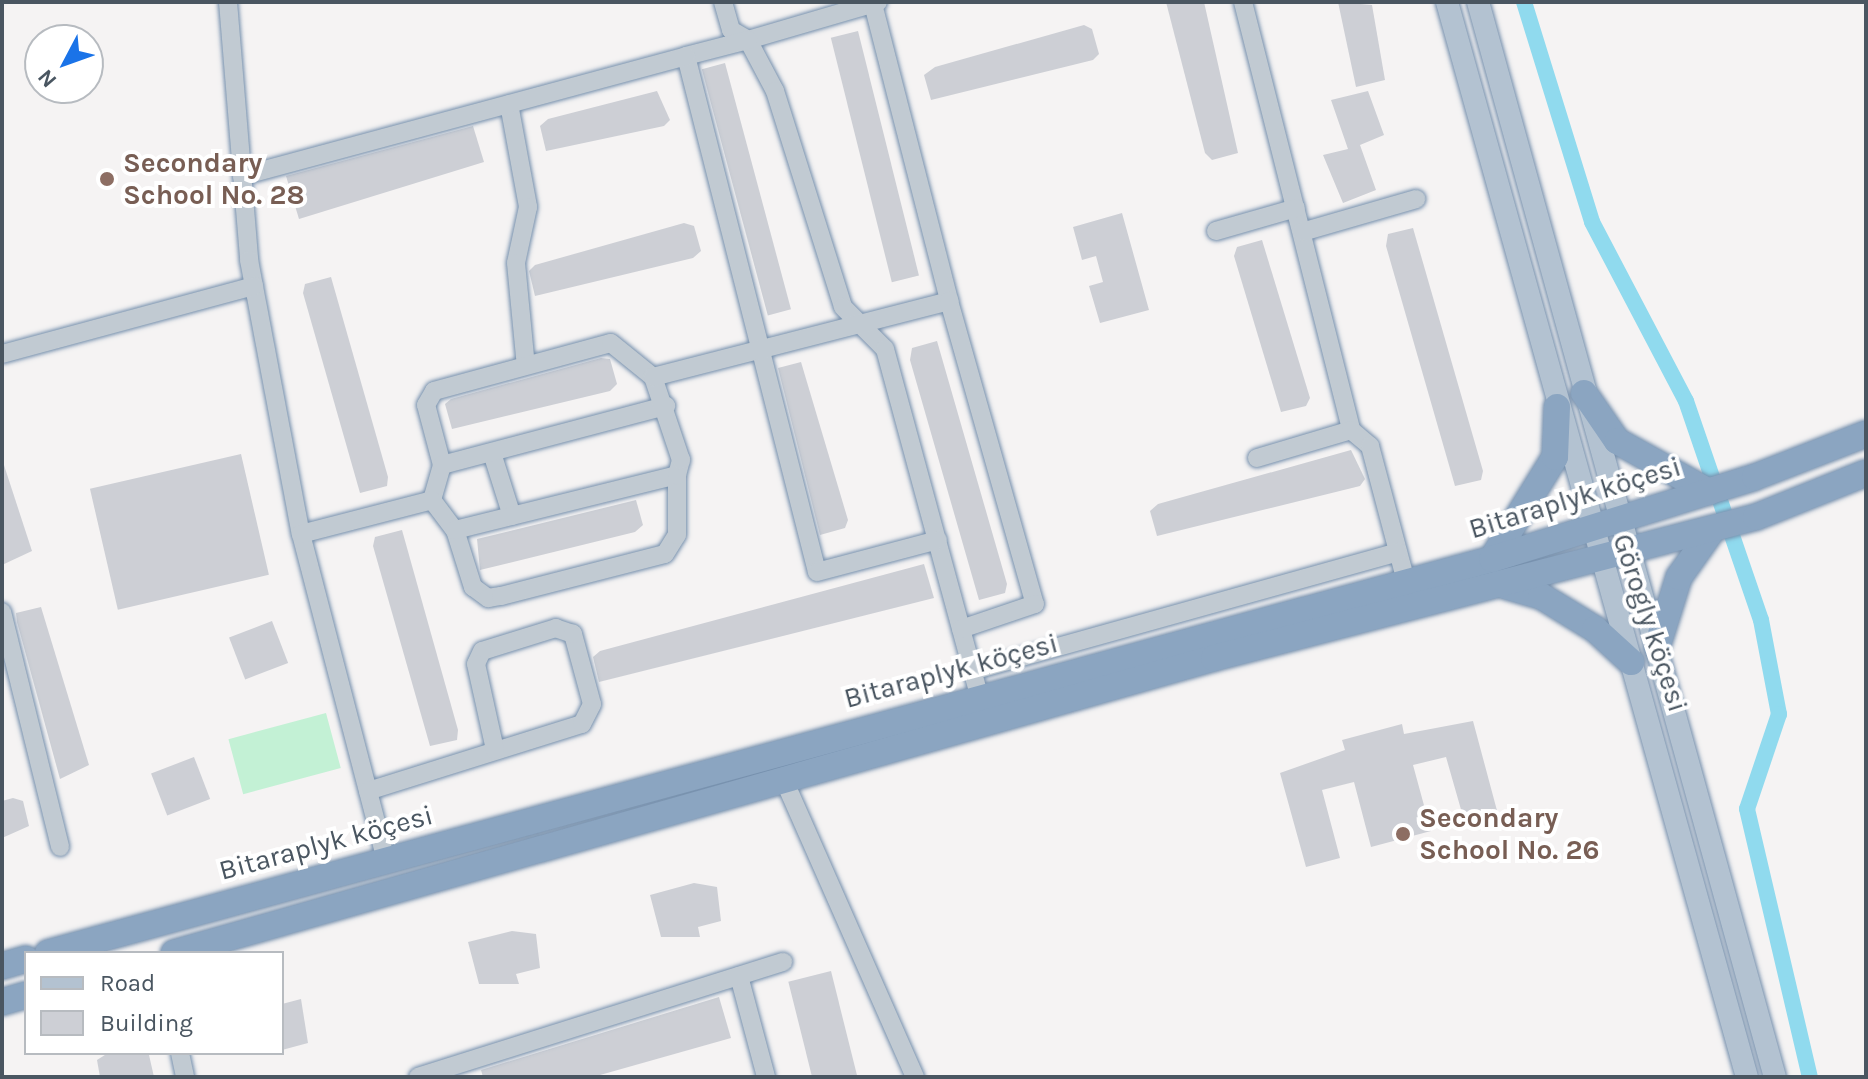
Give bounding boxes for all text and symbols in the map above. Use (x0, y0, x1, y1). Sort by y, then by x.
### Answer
north arrow (24, 24, 104, 104)
text: N (32, 64, 62, 93)
place label: Secondary School No. 28 (123, 146, 304, 212)
marker: Secondary School No. 28 (98, 170, 116, 188)
street label: Bitaraplyk köçesi (1465, 450, 1685, 546)
street label: Görogly köçesi (1605, 530, 1695, 716)
street label: Bitaraplyk köçesi (840, 626, 1062, 716)
street label: Bitaraplyk köçesi (215, 798, 437, 888)
place label: Secondary School No. 26 (1419, 801, 1599, 867)
marker: Secondary School No. 26 (1394, 825, 1412, 843)
legend (24, 951, 284, 1055)
text: Road (100, 969, 155, 997)
text: Building (100, 1009, 193, 1037)

